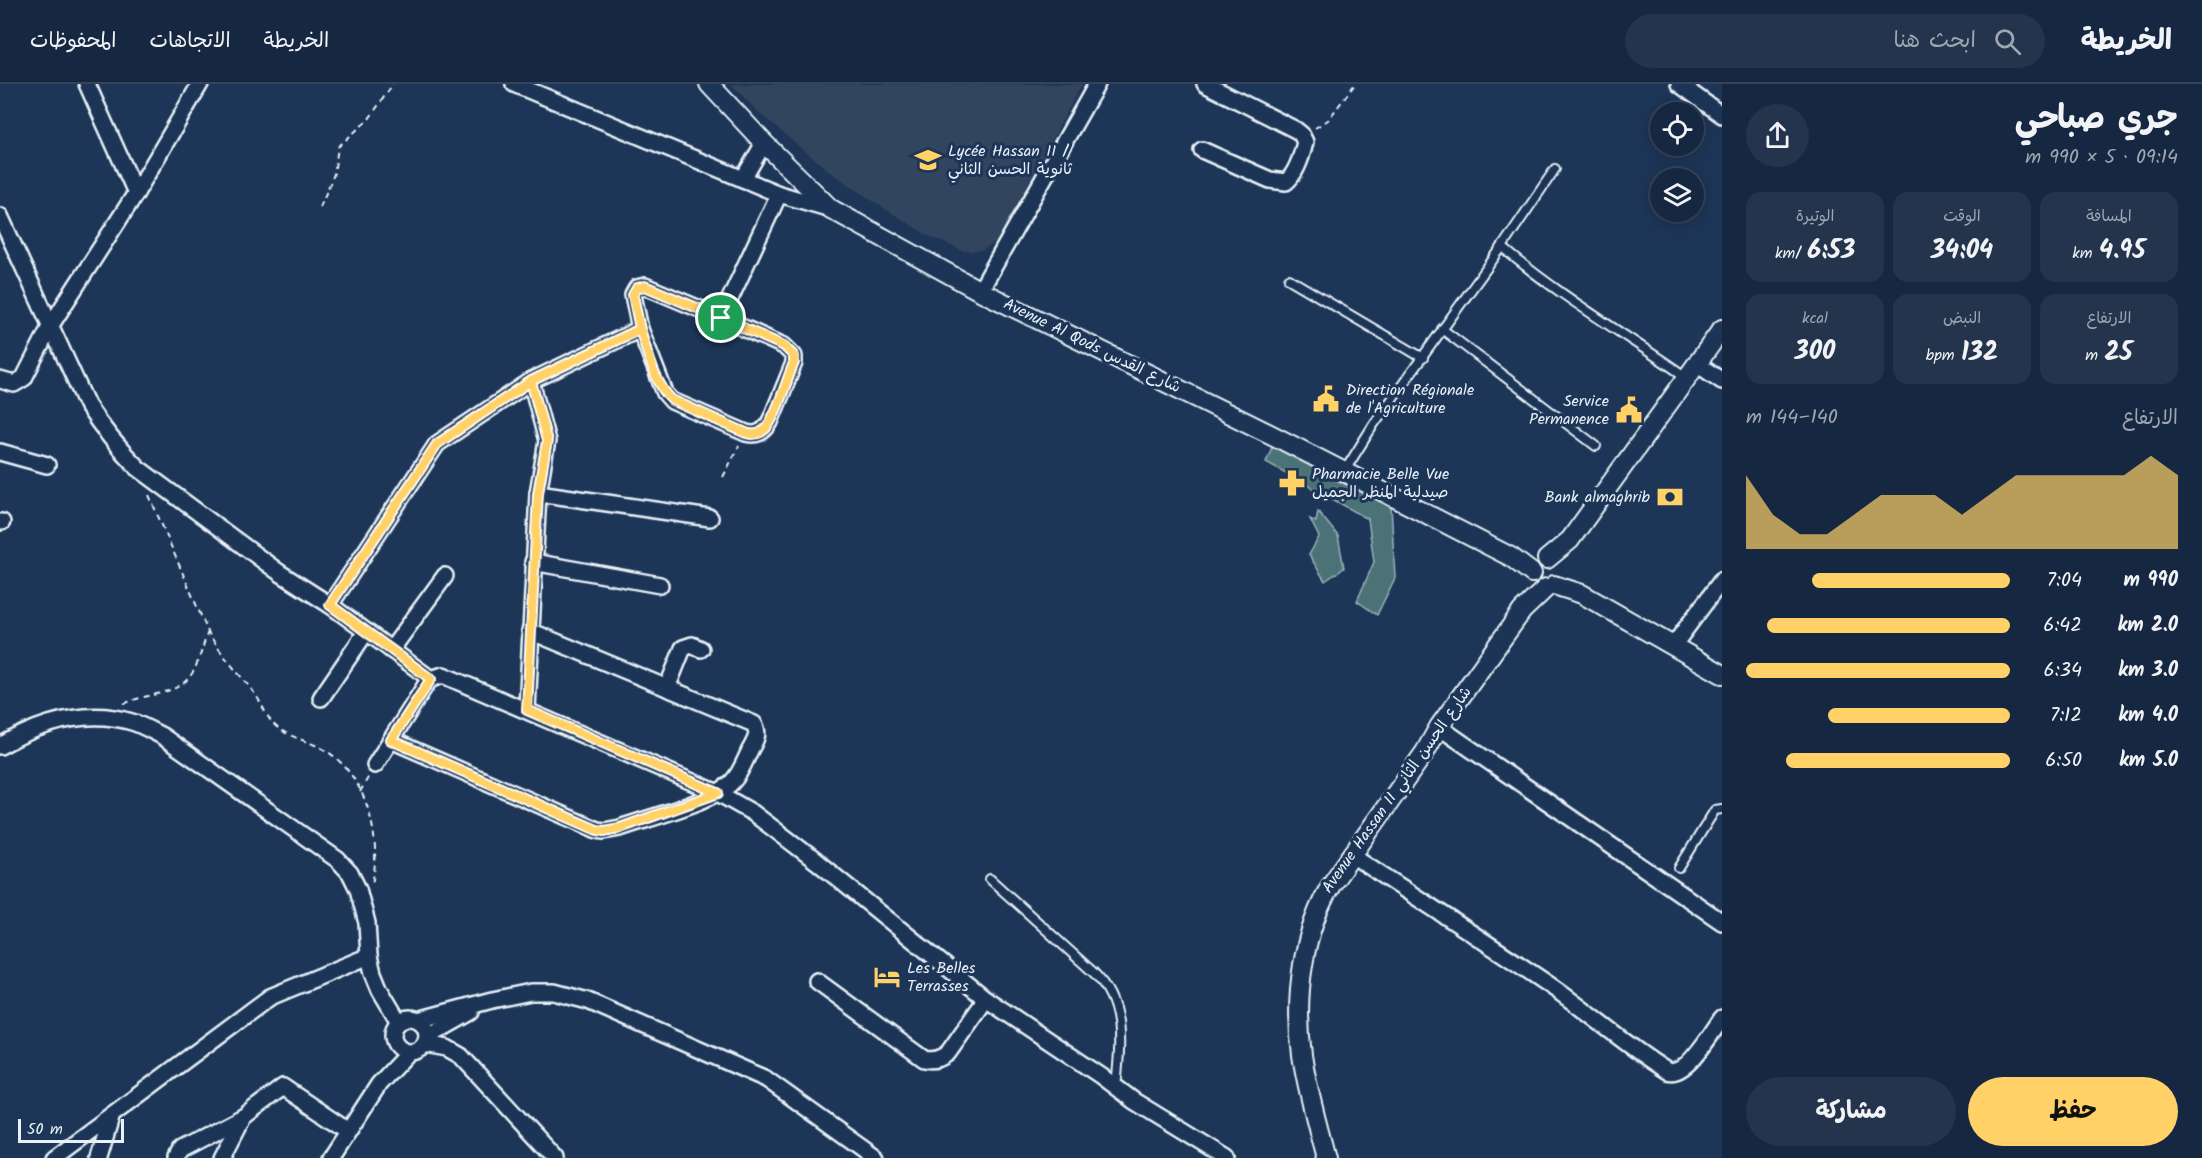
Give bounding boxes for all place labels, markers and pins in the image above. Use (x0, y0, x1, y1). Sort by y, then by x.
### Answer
place label: Lycée Hassan II / ثانوية الحسن الثاني (948, 139, 1073, 183)
school or university icon: Lycée Hassan II / ثانوية الحسن الثاني (913, 145, 943, 175)
pin (695, 292, 746, 343)
place label: Direction Régionale de l'Agriculture (1346, 378, 1474, 421)
public building icon: Direction Régionale de l'Agriculture (1311, 384, 1341, 414)
place label: Service Permanence (1529, 389, 1609, 432)
public building icon: Service Permanence (1614, 395, 1644, 425)
place label: Pharmacie Belle Vue صيدلية المنظر الجميل (1312, 462, 1449, 505)
pharmacy icon: Pharmacie Belle Vue صيدلية المنظر الجميل (1277, 468, 1307, 498)
bank icon: Bank almaghrib (1655, 482, 1685, 512)
place label: Bank almaghrib (1545, 485, 1651, 510)
place label: Les Belles Terrasses (907, 956, 976, 999)
hotel icon: Les Belles Terrasses (872, 962, 902, 992)

